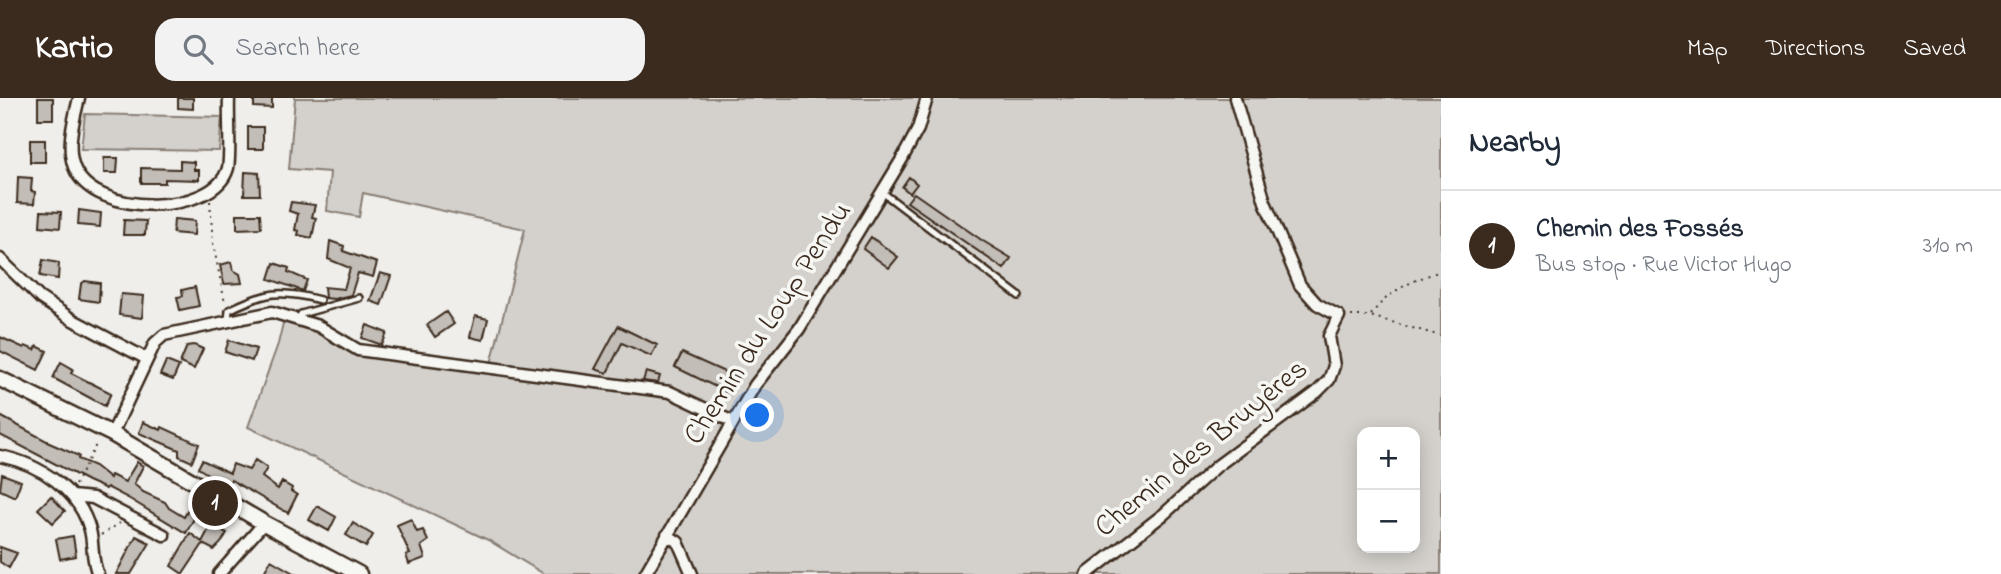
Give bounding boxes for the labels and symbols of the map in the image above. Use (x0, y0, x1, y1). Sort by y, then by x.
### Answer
street label: Chemin du Loup Pendu (674, 194, 864, 454)
street label: Chemin des Bruyères (1086, 349, 1318, 549)
your location (740, 398, 774, 432)
pin: 1 (192, 477, 238, 529)

